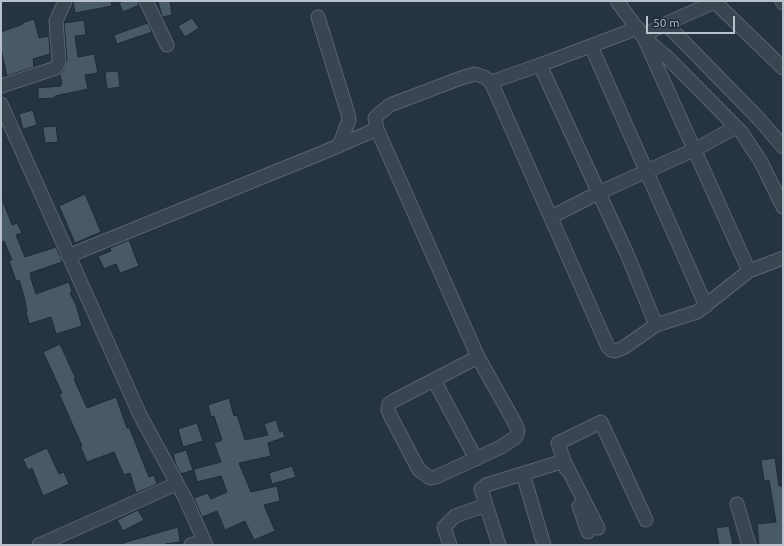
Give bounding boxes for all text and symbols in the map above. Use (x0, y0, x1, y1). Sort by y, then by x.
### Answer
scale bar (648, 8, 737, 34)
text: 50 m (653, 16, 680, 29)

